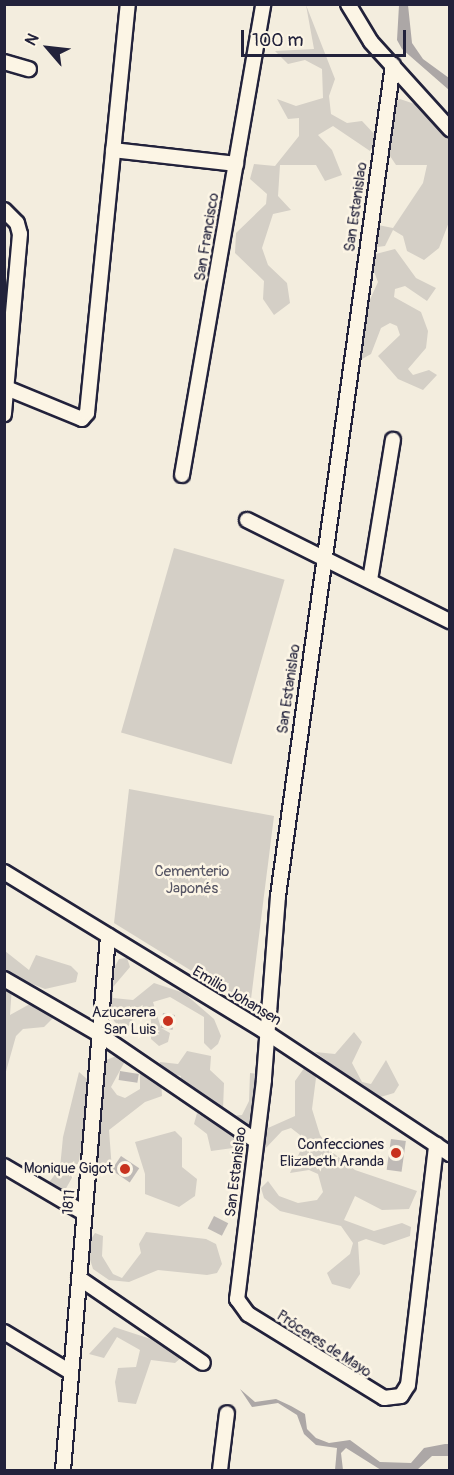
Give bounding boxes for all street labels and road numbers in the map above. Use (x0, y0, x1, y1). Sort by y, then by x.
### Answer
street label: San Estanislao (341, 161, 371, 253)
street label: San Francisco (191, 192, 223, 282)
street label: San Estanislao (274, 643, 304, 735)
street label: Emilio Johansen (189, 962, 285, 1030)
street label: San Estanislao (222, 1126, 250, 1218)
street label: 1811 (59, 1189, 79, 1215)
street label: Próceres de Mayo (273, 1307, 375, 1381)

